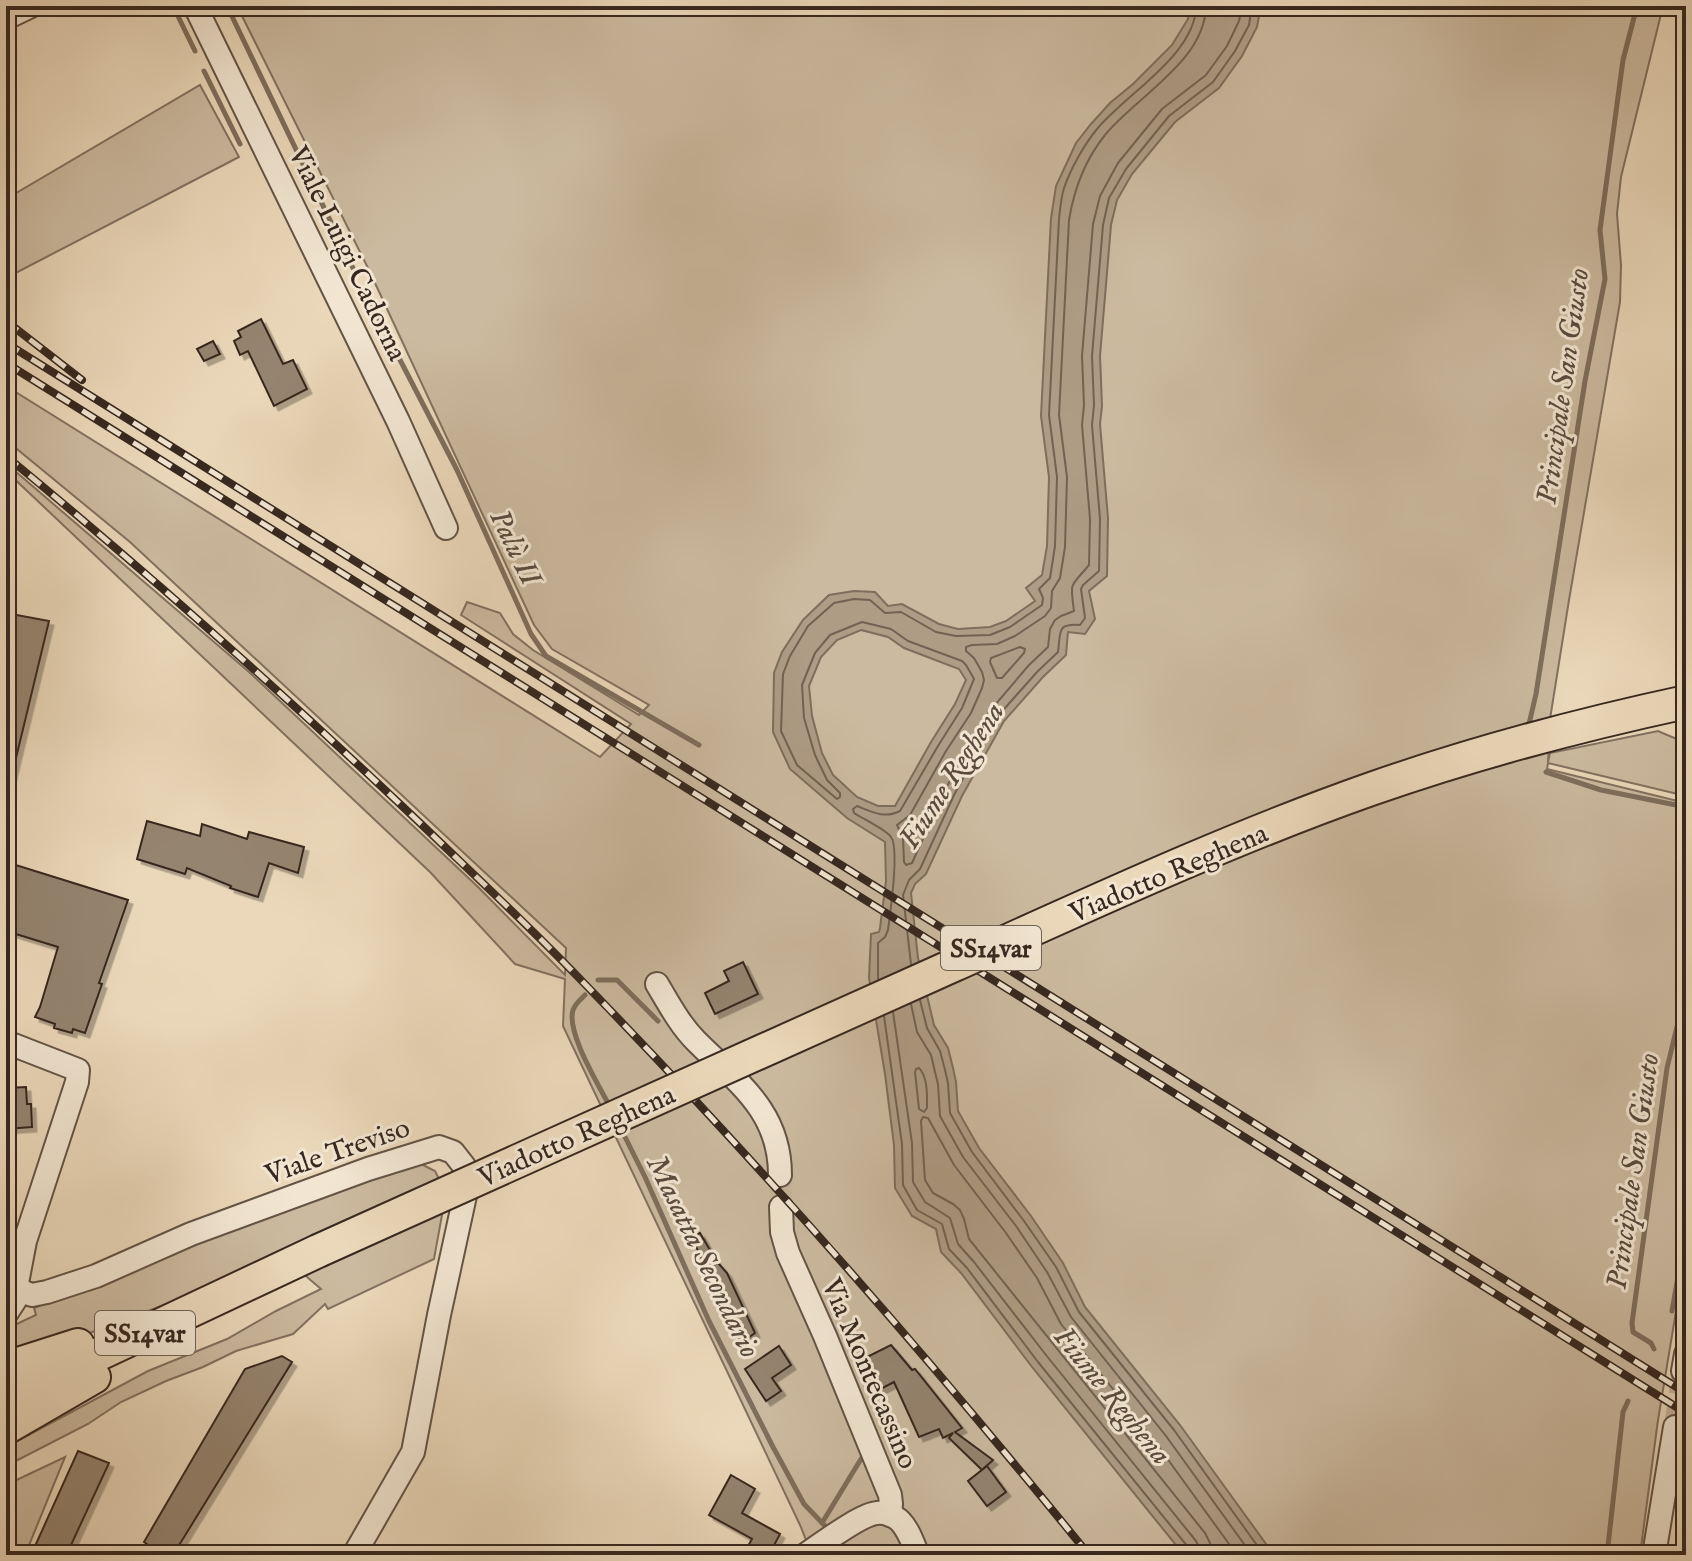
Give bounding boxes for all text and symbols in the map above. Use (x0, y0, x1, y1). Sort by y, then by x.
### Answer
street label: Viale Luigi Cadorna (279, 140, 414, 368)
water label: Principale San Giusto (1529, 266, 1599, 507)
water label: Palù II (479, 503, 550, 594)
water label: Fiume Reghena (891, 696, 1014, 856)
street label: Viadotto Reghena (1064, 816, 1274, 932)
road number: SS14var (941, 926, 1041, 970)
water label: Principale San Giusto (1599, 1051, 1669, 1292)
street label: Viadotto Reghena (472, 1078, 682, 1197)
street label: Viale Treviso (260, 1111, 415, 1194)
water label: Masatta Secondario (637, 1149, 768, 1365)
street label: Via Montecassino (812, 1272, 925, 1475)
road number: SS14var (95, 1311, 195, 1355)
water label: Fiume Reghena (1044, 1319, 1179, 1473)

